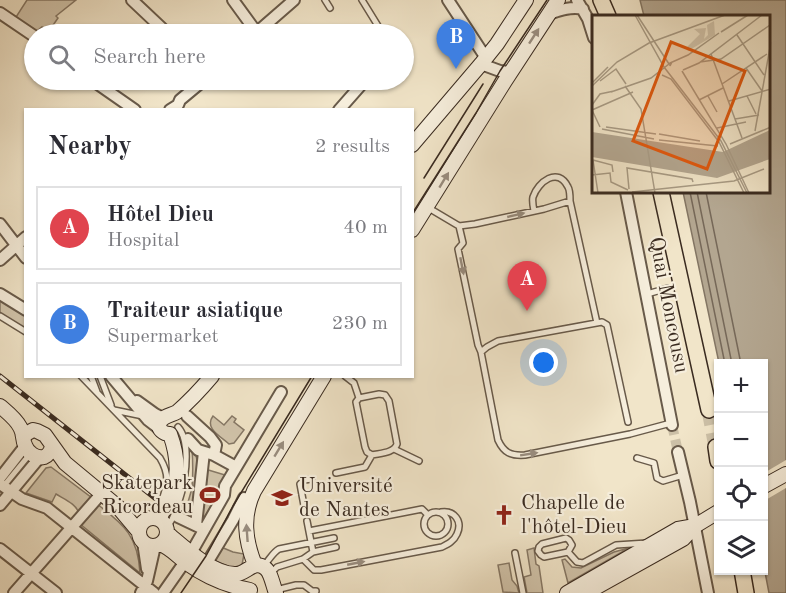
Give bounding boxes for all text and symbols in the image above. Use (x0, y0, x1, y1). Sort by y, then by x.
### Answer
inset map (592, 15, 771, 194)
pin: B (436, 20, 476, 69)
search box (24, 24, 414, 90)
one-way arrow (529, 28, 540, 44)
icon: search (45, 41, 78, 74)
text: Search here (93, 46, 206, 68)
text: Nearby (48, 134, 132, 160)
text: 2 results (315, 137, 390, 157)
one-way arrow (438, 172, 449, 188)
text: Hôtel Dieu (107, 204, 214, 226)
one-way arrow (507, 210, 526, 219)
text: A (62, 218, 77, 238)
text: 40 m (343, 218, 388, 238)
text: Hospital (107, 231, 179, 251)
street label: Quai Moncousu (644, 235, 692, 375)
one-way arrow (458, 257, 467, 276)
pin: A (508, 262, 546, 311)
text: Traiteur asiatique (107, 300, 283, 322)
text: B (62, 314, 77, 334)
text: 230 m (332, 314, 388, 334)
text: Supermarket (107, 327, 218, 347)
your location (529, 348, 558, 377)
map controls (714, 359, 768, 575)
button: + (714, 359, 768, 413)
button: − (714, 413, 768, 467)
one-way arrow (273, 441, 284, 458)
one-way arrow (520, 449, 539, 458)
button: locate (714, 467, 768, 521)
place label: Skatepark Ricordeau (101, 473, 193, 518)
place label: Université de Nantes (299, 476, 393, 521)
sports icon: Skatepark Ricordeau (198, 483, 222, 507)
school or university icon: Université de Nantes (270, 486, 294, 510)
place label: Chapelle de l'hôtel-Dieu (521, 493, 627, 538)
church icon: Chapelle de l'hôtel-Dieu (492, 503, 516, 527)
button: layers (714, 521, 768, 575)
one-way arrow (242, 523, 252, 542)
one-way arrow (347, 558, 366, 567)

